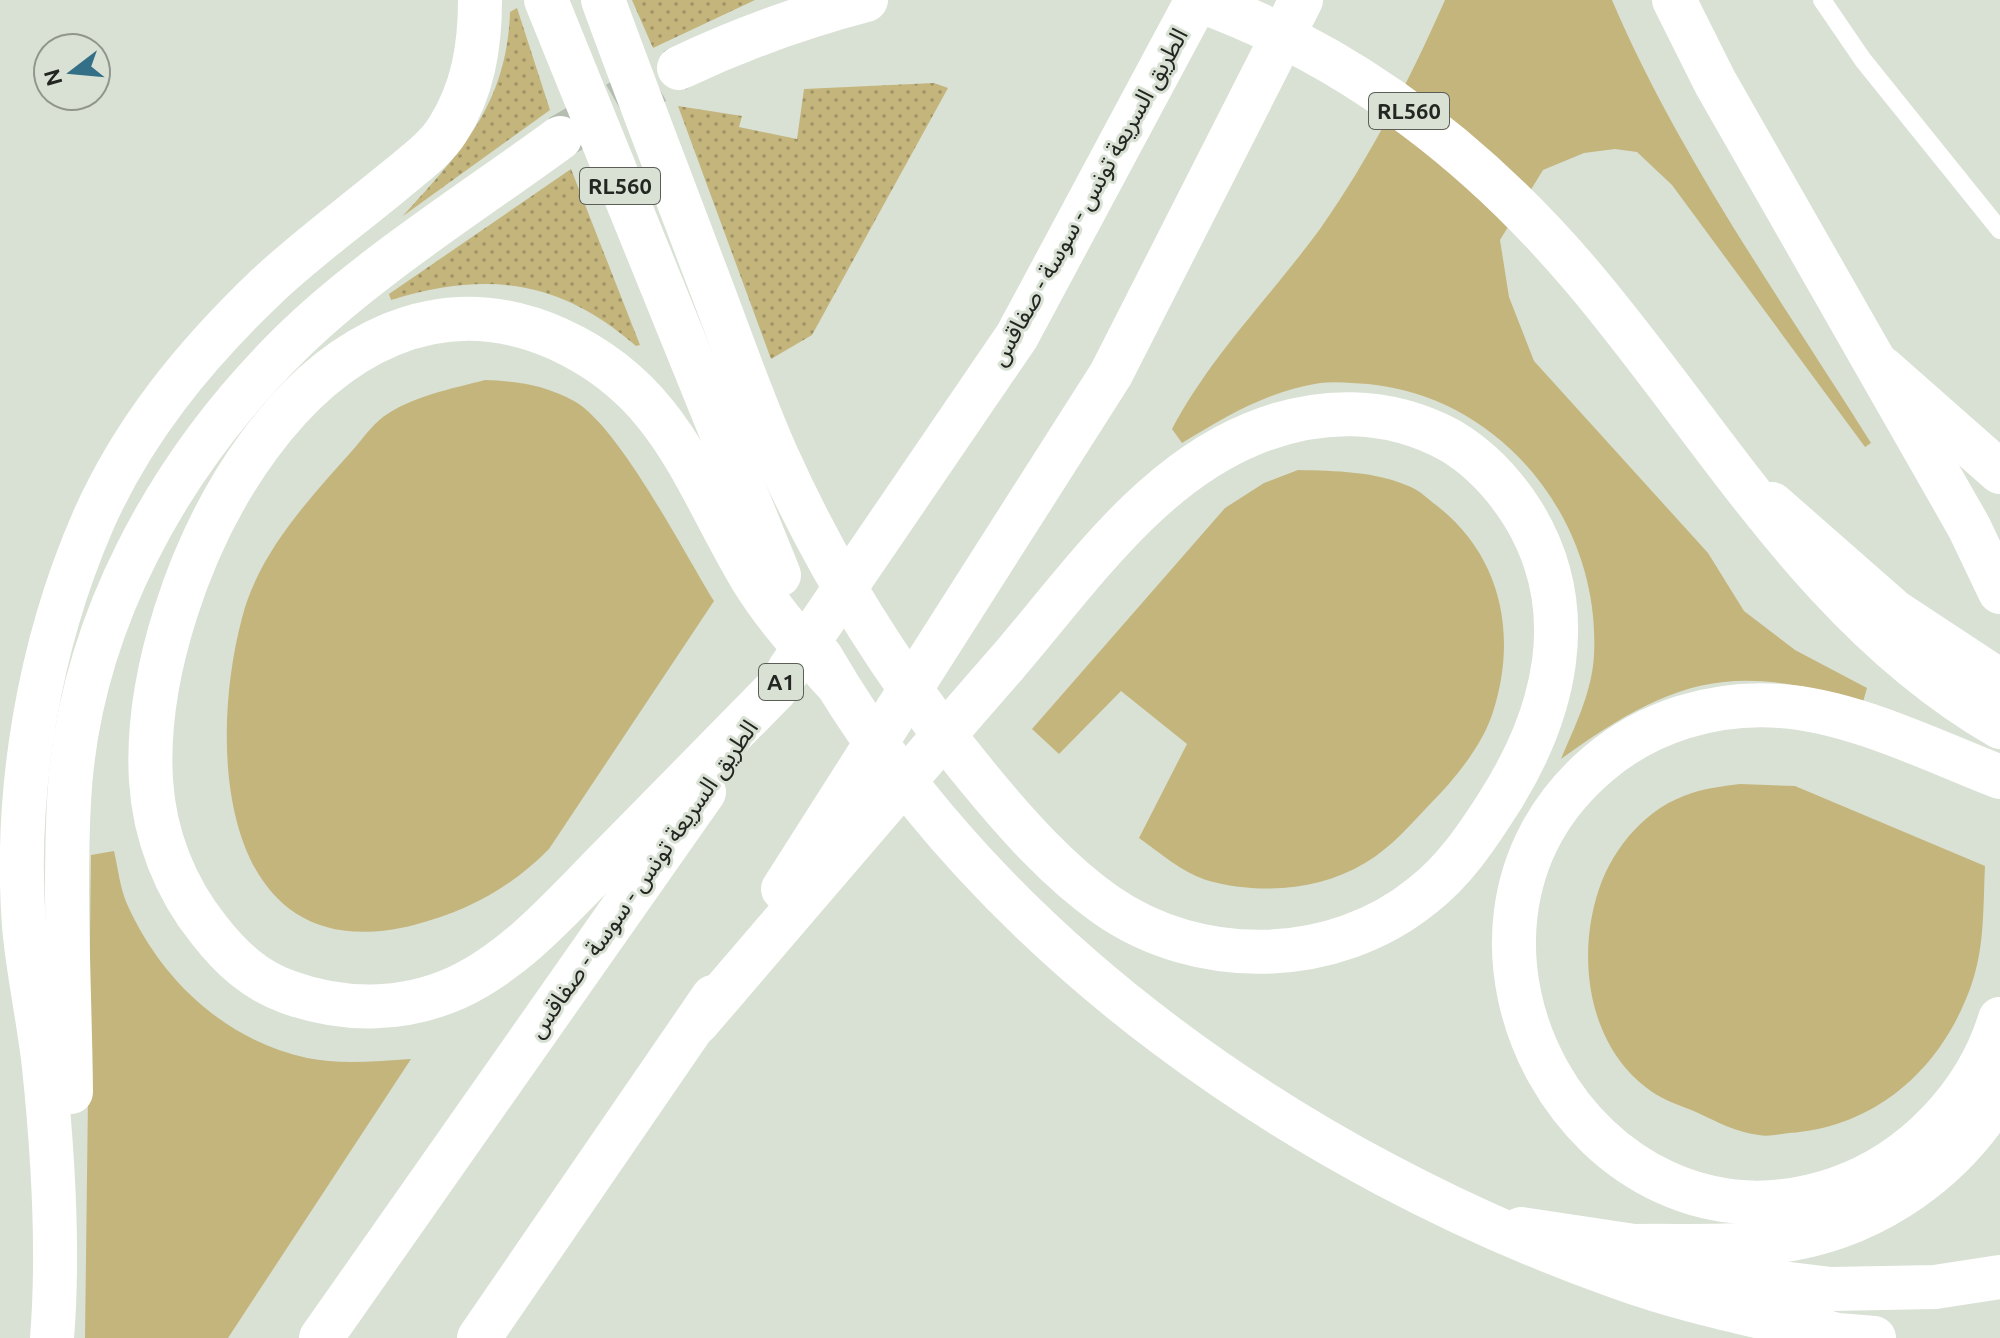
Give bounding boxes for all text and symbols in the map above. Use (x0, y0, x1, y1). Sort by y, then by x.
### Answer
street label: الطريق السريعة تونس - سوسة - صفاقس (984, 23, 1195, 371)
north arrow (32, 32, 112, 112)
text: N (38, 66, 67, 89)
road number: RL560 (1369, 93, 1449, 129)
road number: RL560 (580, 168, 660, 204)
road number: A1 (759, 664, 803, 700)
street label: الطريق السريعة تونس - سوسة - صفاقس (522, 715, 765, 1044)

